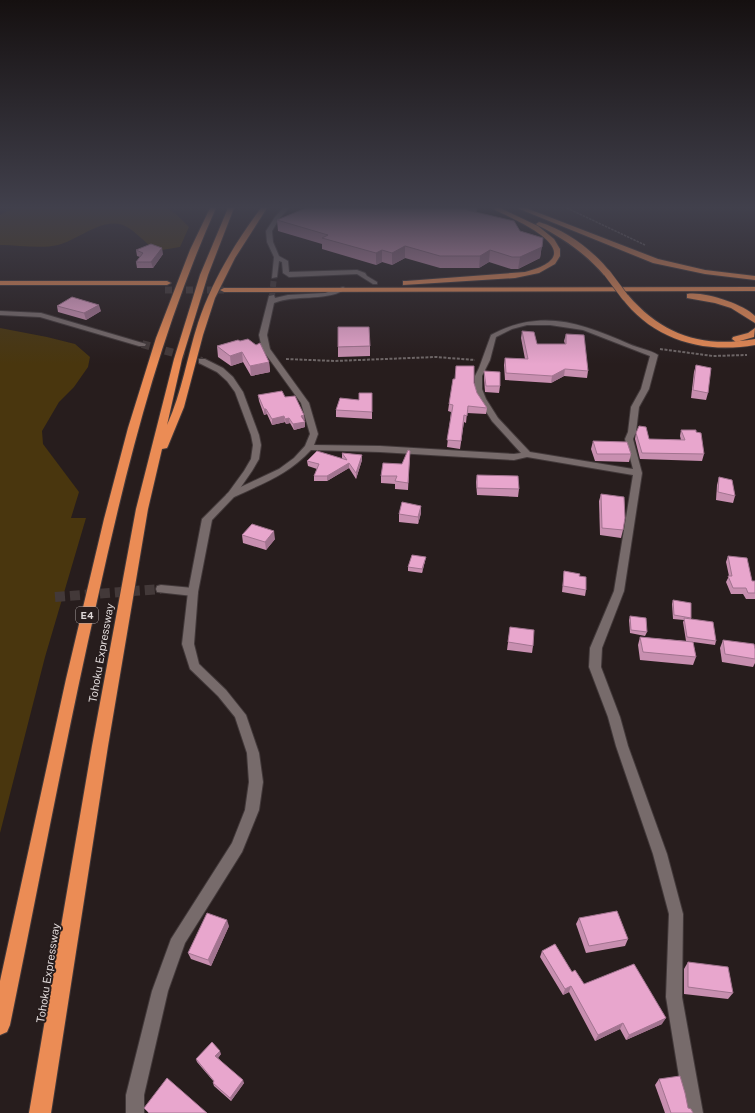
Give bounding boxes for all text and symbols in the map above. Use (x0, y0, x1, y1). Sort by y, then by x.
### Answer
street label: Tohoku Expressway (86, 602, 116, 704)
road number: E4 (76, 607, 98, 623)
street label: Tohoku Expressway (34, 922, 62, 1024)

